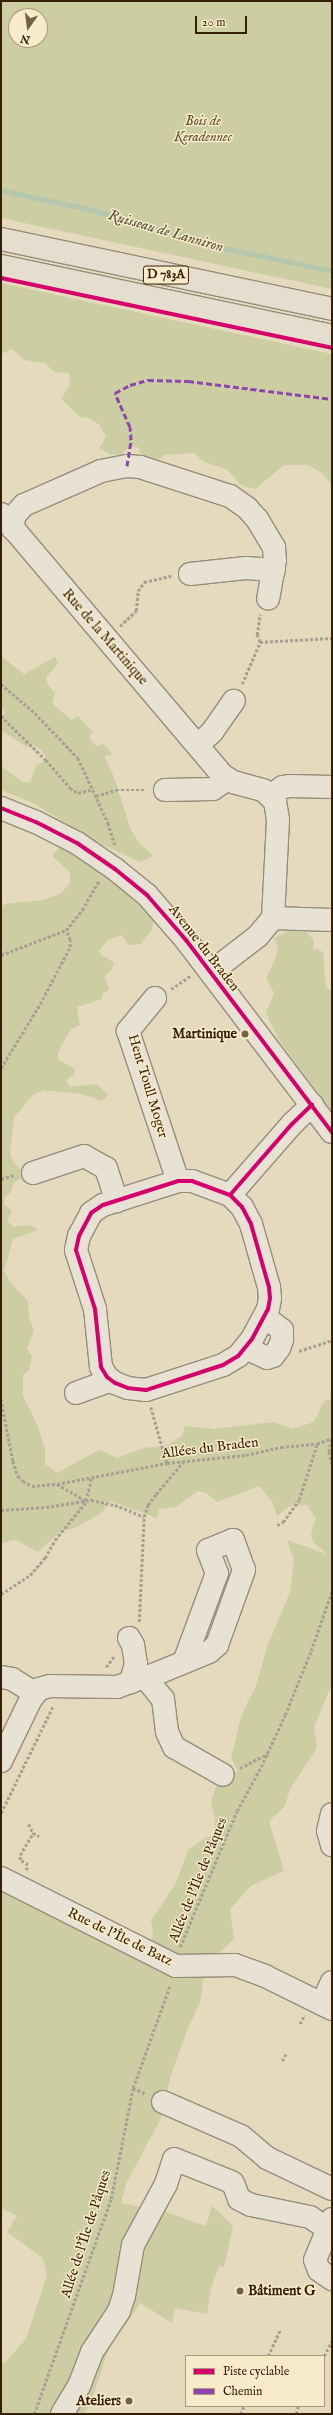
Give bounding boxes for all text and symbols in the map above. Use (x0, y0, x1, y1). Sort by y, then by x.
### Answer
north arrow (8, 8, 48, 48)
scale bar (197, 8, 249, 34)
text: 20 m (202, 15, 225, 30)
text: N (19, 31, 32, 47)
park label: Bois de Keradennec (174, 113, 232, 146)
water label: Ruisseau de Lanniron (106, 206, 226, 256)
road number: D 783A (142, 264, 190, 286)
street label: Rue de la Martinique (59, 586, 151, 688)
street label: Avenue du Braden (165, 901, 243, 995)
place label: Martinique (172, 1026, 237, 1042)
marker: Martinique (240, 1029, 250, 1039)
street label: Hent Toull Moger (124, 1032, 172, 1140)
street label: Allées du Braden (161, 1434, 259, 1462)
street label: Allée de l'Île de Pâques (165, 1815, 231, 1945)
street label: Rue de l'Île de Batz (65, 1904, 175, 1970)
street label: Allée de l'Île de Pâques (57, 2168, 115, 2300)
place label: Bâtiment G (248, 2283, 315, 2299)
marker: Bâtiment G (235, 2286, 245, 2296)
legend (185, 2355, 325, 2407)
text: Piste cyclable (223, 2364, 289, 2379)
text: Chemin (223, 2384, 262, 2399)
place label: Ateliers (76, 2393, 121, 2409)
marker: Ateliers (124, 2396, 134, 2406)

